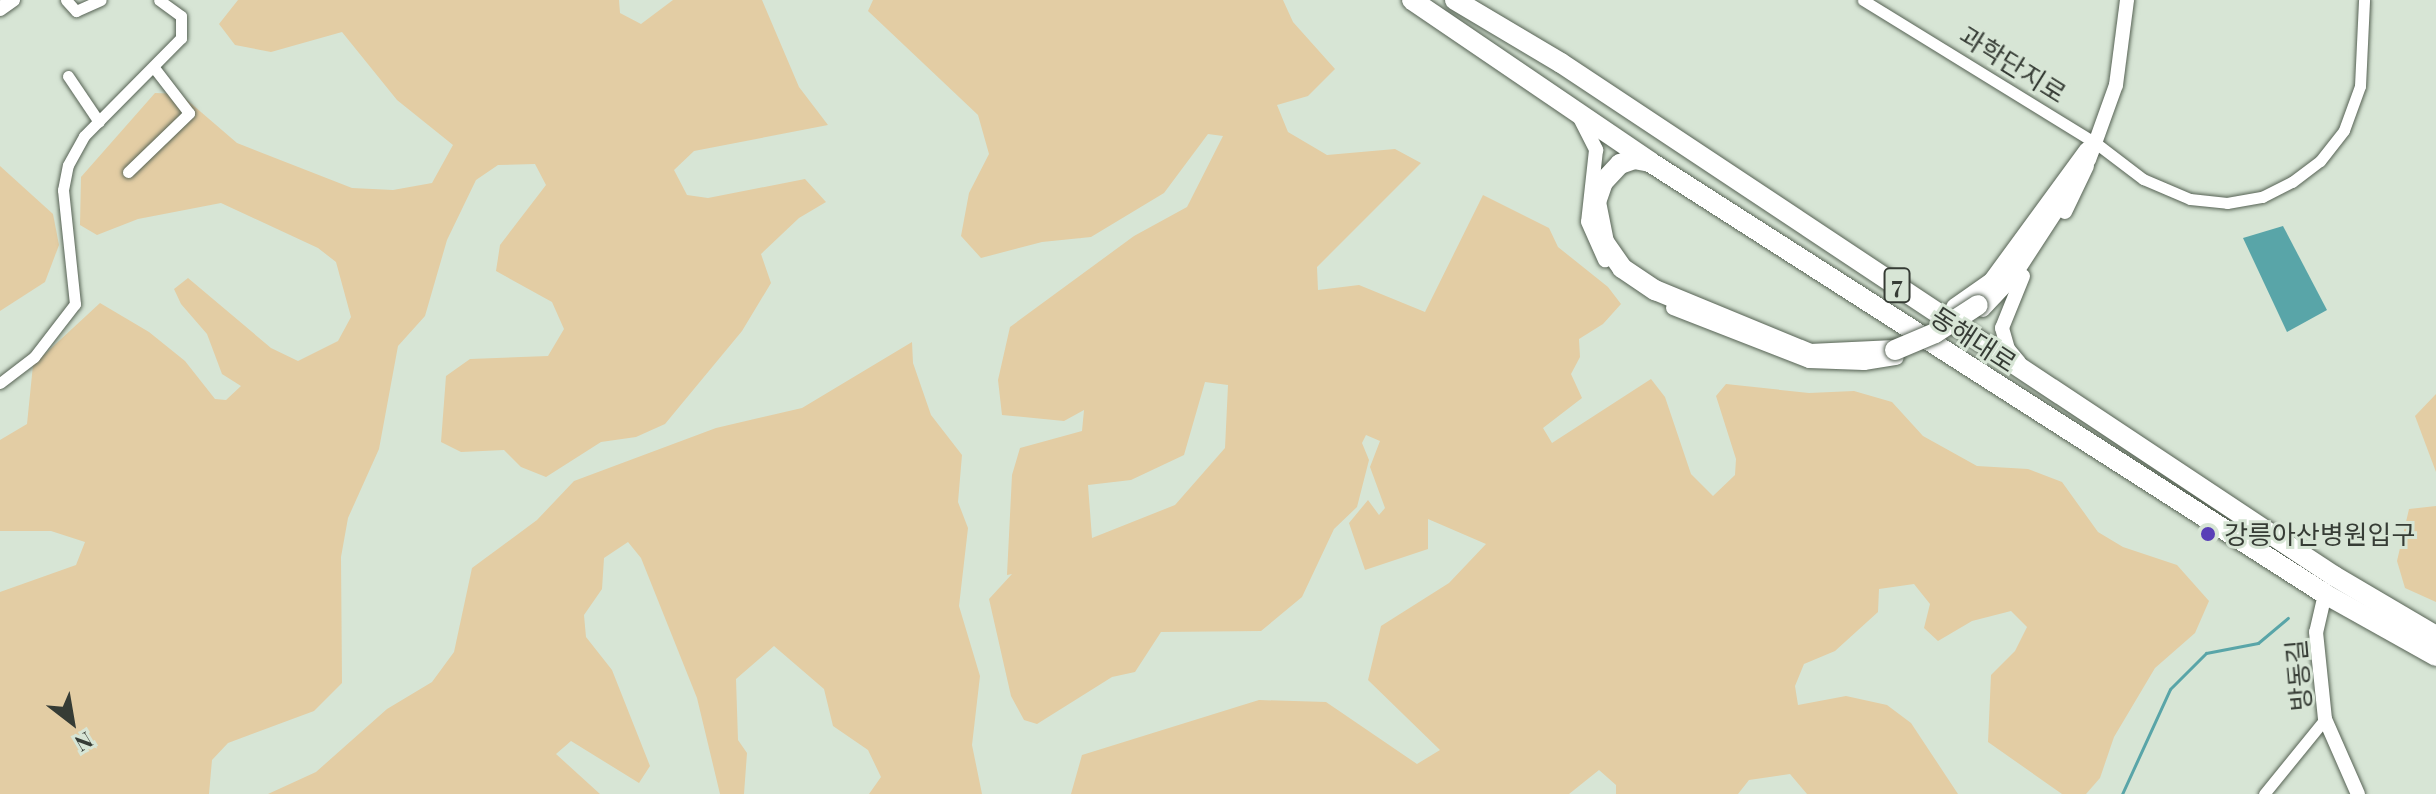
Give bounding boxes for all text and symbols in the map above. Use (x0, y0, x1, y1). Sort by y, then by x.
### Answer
street label: 과학단지로 (1954, 19, 2072, 109)
road number: 7 (1883, 265, 1911, 305)
street label: 동해대로 (1925, 300, 2023, 378)
place label: 강릉아산병원입구 (2224, 518, 2415, 550)
marker: 강릉아산병원입구 (2199, 525, 2217, 543)
street label: 방동길 (2279, 638, 2317, 712)
north arrow (32, 682, 112, 762)
text: N (70, 726, 99, 760)

